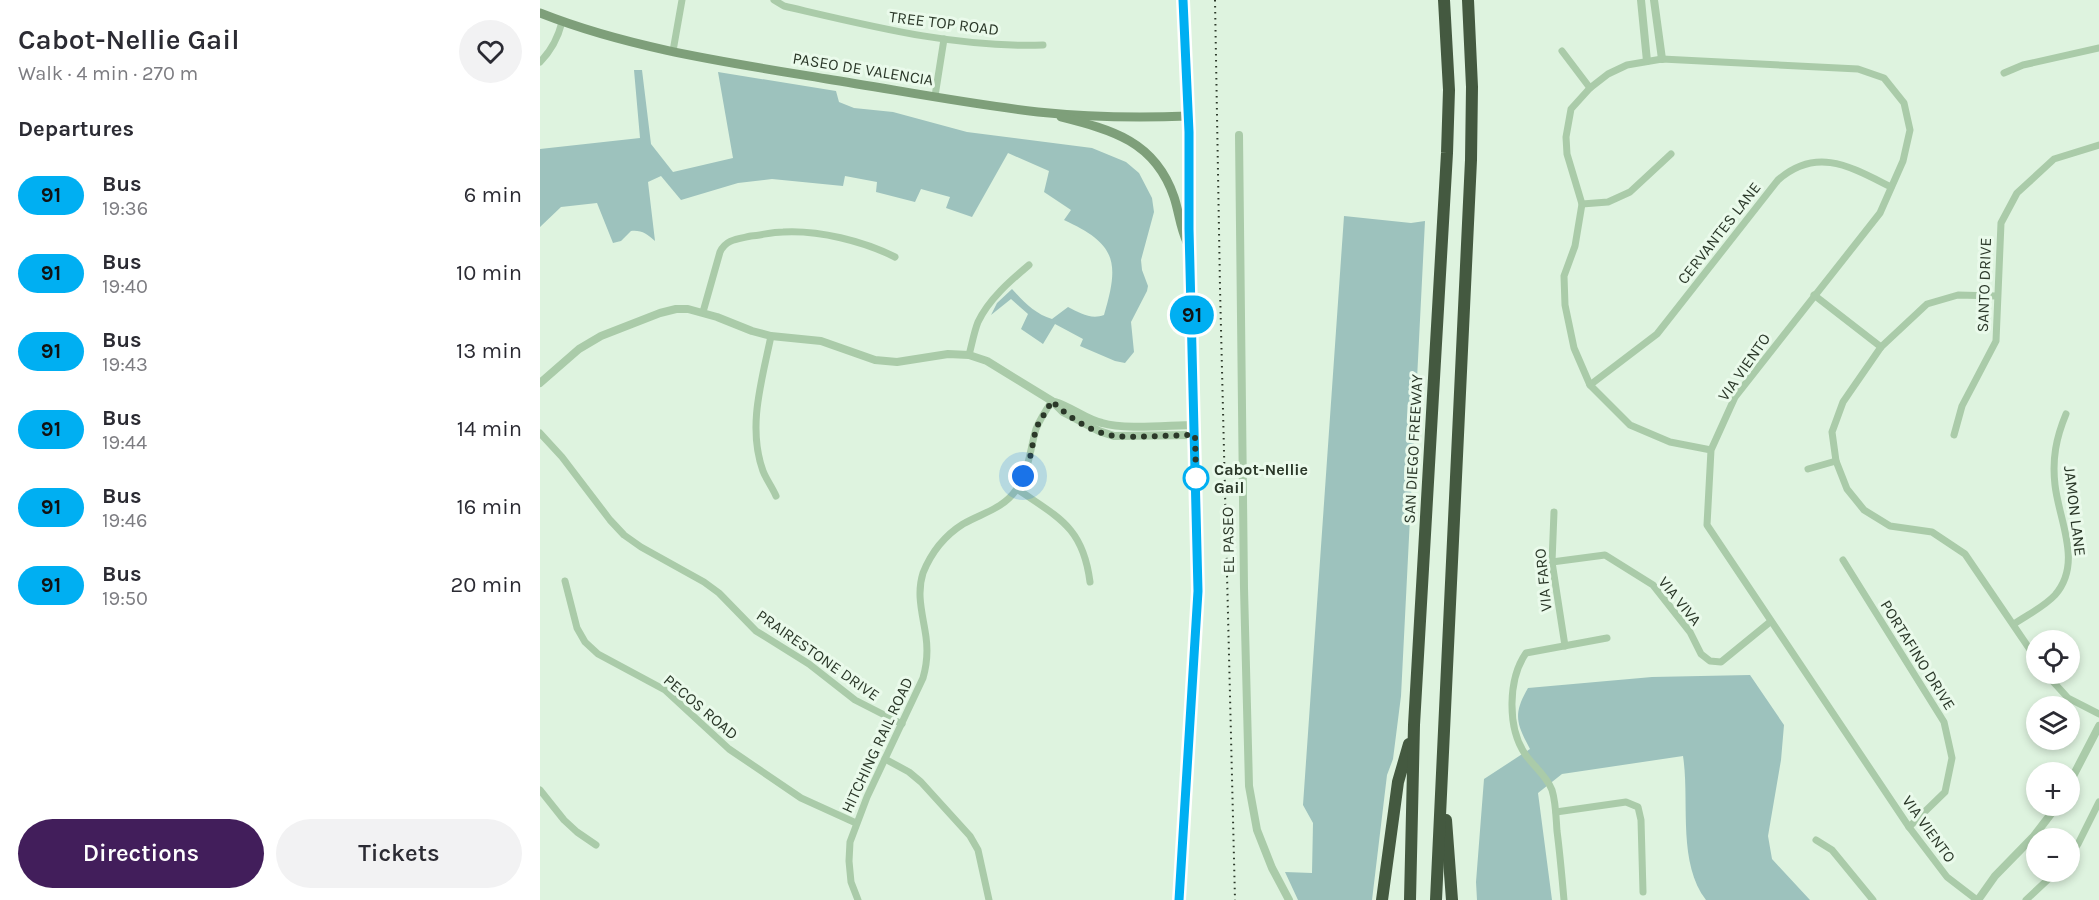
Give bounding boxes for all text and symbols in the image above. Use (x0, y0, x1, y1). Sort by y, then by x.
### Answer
street label: TREE TOP ROAD (888, 7, 1000, 39)
button: heart (459, 20, 522, 83)
text: Cabot-Nellie Gail (18, 23, 240, 56)
street label: PASEO DE VALENCIA (791, 48, 935, 90)
text: Walk · 4 min · 270 m (18, 62, 198, 85)
text: Departures (18, 116, 134, 142)
text: Bus (102, 171, 142, 197)
street label: CERVANTES LANE (1673, 178, 1765, 288)
text: 6 min (464, 182, 522, 208)
text: 91 (41, 183, 61, 207)
text: 19:36 (102, 197, 148, 220)
street label: SANTO DRIVE (1973, 237, 1995, 333)
text: Bus (102, 249, 142, 275)
text: 10 min (456, 260, 522, 286)
text: 91 (41, 261, 61, 285)
text: 19:40 (102, 275, 148, 298)
line badge: 91 (1165, 296, 1219, 334)
text: 91 (1182, 303, 1202, 327)
text: Bus (102, 327, 142, 353)
street label: VIA VIENTO (1714, 330, 1774, 404)
text: 13 min (456, 338, 522, 364)
text: 91 (41, 339, 61, 363)
text: 19:43 (102, 353, 148, 376)
street label: SAN DIEGO FREEWAY (1400, 374, 1426, 524)
text: Bus (102, 405, 142, 431)
text: 14 min (457, 416, 522, 442)
text: 91 (41, 417, 61, 441)
text: 19:44 (102, 431, 147, 454)
place label: Cabot-Nellie Gail (1214, 460, 1308, 497)
your location (1008, 461, 1038, 491)
marker: Cabot-Nellie Gail (1183, 465, 1209, 491)
street label: JAMON LANE (2060, 465, 2090, 557)
text: Bus (102, 483, 142, 509)
text: 16 min (456, 494, 522, 520)
text: 91 (41, 495, 61, 519)
street label: EL PASEO (1218, 506, 1238, 574)
text: 19:46 (102, 509, 147, 532)
street label: VIA FARO (1530, 548, 1556, 612)
text: Bus (102, 561, 142, 587)
text: 20 min (451, 572, 522, 598)
text: 91 (41, 573, 61, 597)
street label: VIA VIVA (1654, 573, 1706, 629)
text: 19:50 (102, 587, 148, 610)
street label: PORTAFINO DRIVE (1876, 596, 1960, 714)
street label: PRAIRESTONE DRIVE (753, 605, 883, 705)
map controls (2026, 630, 2080, 882)
button: locate (2026, 630, 2080, 684)
street label: PECOS ROAD (660, 670, 742, 744)
street label: HITCHING RAIL ROAD (837, 674, 917, 816)
button: layers (2026, 696, 2080, 750)
button: + (2026, 762, 2080, 816)
street label: VIA VIENTO (1898, 792, 1960, 866)
button: Directions (18, 819, 264, 888)
button: Tickets (276, 819, 522, 888)
button: − (2026, 828, 2080, 882)

